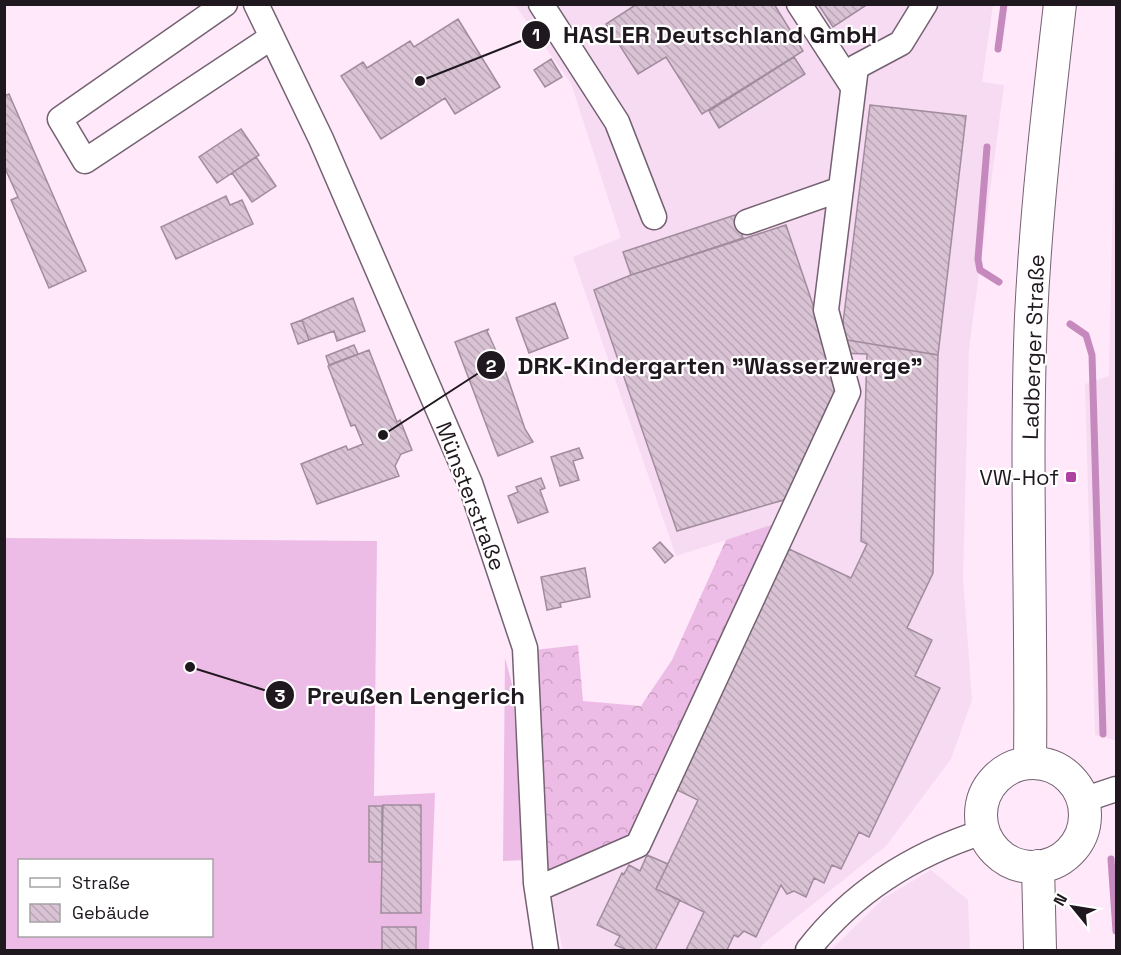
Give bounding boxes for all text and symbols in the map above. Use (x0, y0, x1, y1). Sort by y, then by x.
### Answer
callout: HASLER Deutschland GmbH (521, 14, 889, 56)
text: HASLER Deutschland GmbH (563, 19, 877, 50)
text: 1 (532, 23, 540, 46)
street label: Ladberger Straße (1016, 254, 1050, 440)
callout: DRK-Kindergarten "Wasserzwerge" (476, 344, 935, 386)
text: DRK-Kindergarten "Wasserzwerge" (517, 350, 923, 381)
text: 2 (486, 354, 497, 377)
street label: Münsterstraße (430, 418, 512, 574)
place label: VW-Hof (979, 463, 1059, 491)
marker: VW-Hof (1064, 470, 1078, 484)
callout: Preußen Lengerich (265, 674, 537, 716)
text: Preußen Lengerich (307, 680, 525, 711)
text: 3 (275, 684, 286, 707)
legend (18, 859, 213, 937)
text: Straße (72, 871, 130, 894)
north arrow (1043, 877, 1103, 937)
text: N (1049, 890, 1072, 910)
text: Gebäude (72, 901, 150, 924)

